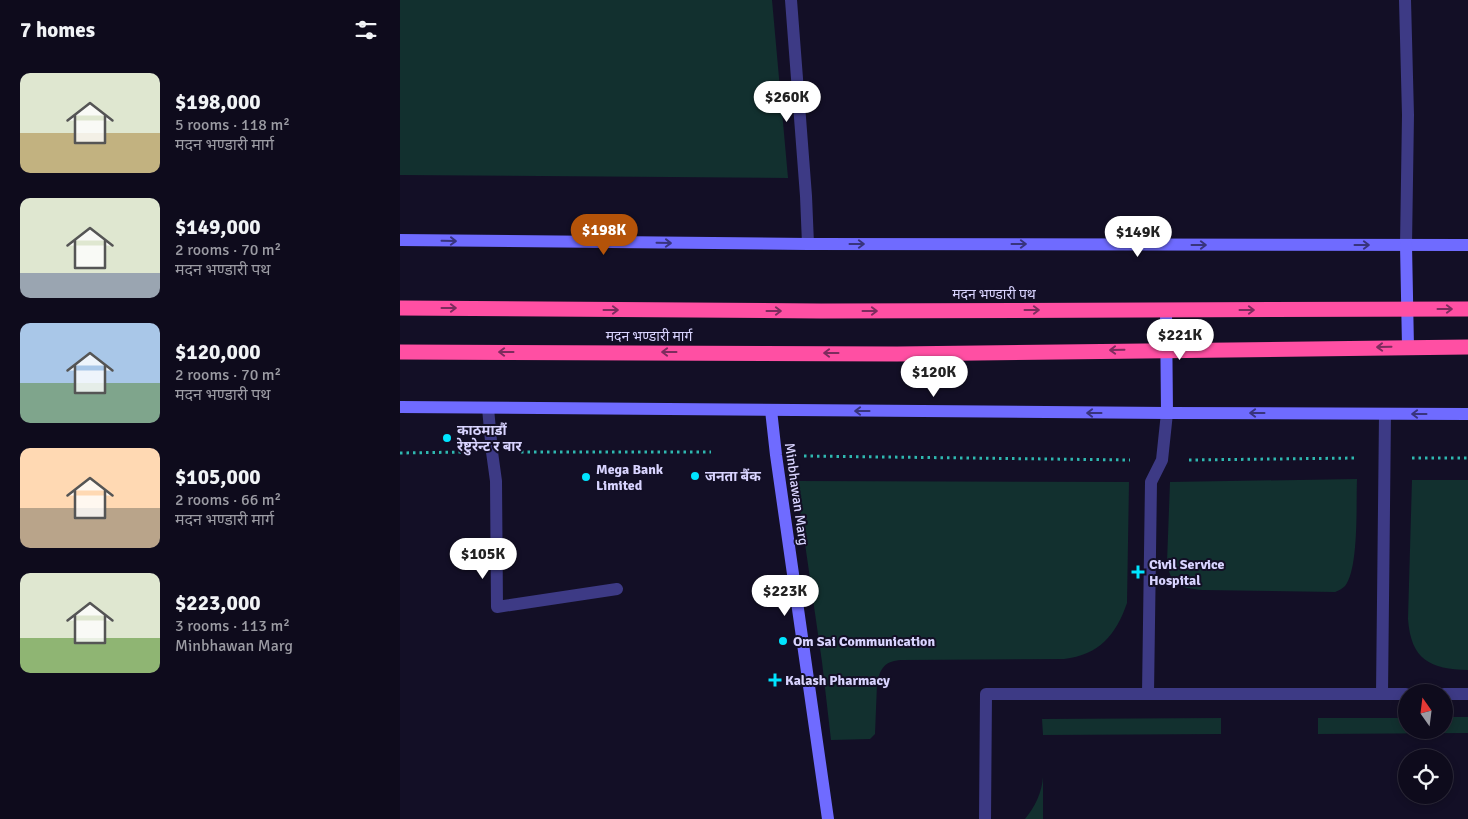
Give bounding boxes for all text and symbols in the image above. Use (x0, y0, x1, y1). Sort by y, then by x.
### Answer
icon: filters (352, 16, 380, 44)
text: 7 homes (20, 17, 95, 43)
pin: $260K (752, 80, 822, 123)
text: $260K (765, 87, 809, 107)
text: $198,000 (175, 89, 261, 115)
icon: home (60, 93, 120, 153)
text: 5 rooms · 118 m² (175, 115, 290, 135)
text: मदन भण्डारी मार्ग (175, 135, 274, 155)
text: $149,000 (175, 214, 261, 240)
pin: $198K (569, 214, 639, 256)
pin: $149K (1103, 216, 1173, 258)
icon: home (60, 218, 120, 278)
text: $198K (582, 220, 626, 240)
text: $149K (1116, 222, 1160, 242)
one-way arrow (440, 236, 456, 246)
one-way arrow (655, 238, 671, 248)
one-way arrow (848, 239, 864, 249)
one-way arrow (1010, 239, 1027, 249)
text: 2 rooms · 70 m² (175, 240, 281, 260)
one-way arrow (1190, 240, 1207, 250)
one-way arrow (1353, 240, 1369, 250)
text: मदन भण्डारी पथ (175, 260, 271, 280)
street label: मदन भण्डारी पथ (952, 286, 1037, 303)
one-way arrow (440, 303, 456, 313)
one-way arrow (1436, 304, 1452, 314)
one-way arrow (602, 305, 619, 315)
one-way arrow (1024, 305, 1040, 315)
one-way arrow (1239, 305, 1255, 314)
one-way arrow (765, 306, 781, 316)
one-way arrow (861, 306, 877, 316)
pin: $221K (1145, 318, 1215, 361)
text: $221K (1158, 325, 1202, 345)
street label: मदन भण्डारी मार्ग (606, 328, 693, 345)
text: $120,000 (175, 339, 261, 365)
one-way arrow (1377, 342, 1393, 352)
icon: home (60, 343, 120, 403)
one-way arrow (1109, 345, 1126, 355)
one-way arrow (498, 347, 514, 357)
one-way arrow (661, 347, 677, 357)
one-way arrow (823, 348, 840, 358)
pin: $120K (899, 356, 969, 398)
text: $120K (912, 362, 956, 382)
text: 2 rooms · 70 m² (175, 365, 281, 385)
text: मदन भण्डारी पथ (175, 385, 271, 405)
one-way arrow (854, 406, 870, 416)
one-way arrow (1087, 408, 1103, 418)
one-way arrow (1249, 408, 1266, 418)
one-way arrow (1412, 409, 1428, 419)
place label: काठमाडौं रेष्टुरेन्ट र बार (456, 422, 522, 456)
marker: काठमाडौं रेष्टुरेन्ट र बार (441, 432, 453, 444)
street label: Minbhawan Marg (781, 442, 812, 546)
place label: Mega Bank Limited (596, 461, 664, 494)
text: $105,000 (175, 464, 261, 490)
icon: home (60, 468, 120, 528)
place label: जनता बैंक (705, 468, 761, 485)
marker: जनता बैंक (689, 470, 701, 482)
marker: Mega Bank Limited (580, 471, 592, 483)
text: 2 rooms · 66 m² (175, 490, 281, 510)
text: मदन भण्डारी मार्ग (175, 510, 274, 530)
pin: $105K (448, 538, 518, 580)
text: $105K (461, 544, 505, 564)
place label: Civil Service Hospital (1149, 556, 1225, 589)
marker: Civil Service Hospital (1131, 565, 1145, 579)
pin: $223K (750, 574, 820, 617)
text: $223K (763, 581, 807, 601)
text: $223,000 (175, 590, 261, 616)
icon: home (60, 593, 120, 653)
text: 3 rooms · 113 m² (175, 616, 290, 636)
place label: Om Sai Communication (793, 633, 935, 650)
marker: Om Sai Communication (777, 635, 789, 647)
text: Minbhawan Marg (175, 636, 293, 656)
place label: Kalash Pharmacy (785, 672, 890, 689)
marker: Kalash Pharmacy (769, 674, 781, 686)
north arrow (1398, 684, 1452, 739)
map controls (1398, 684, 1453, 804)
button: locate (1398, 749, 1453, 804)

